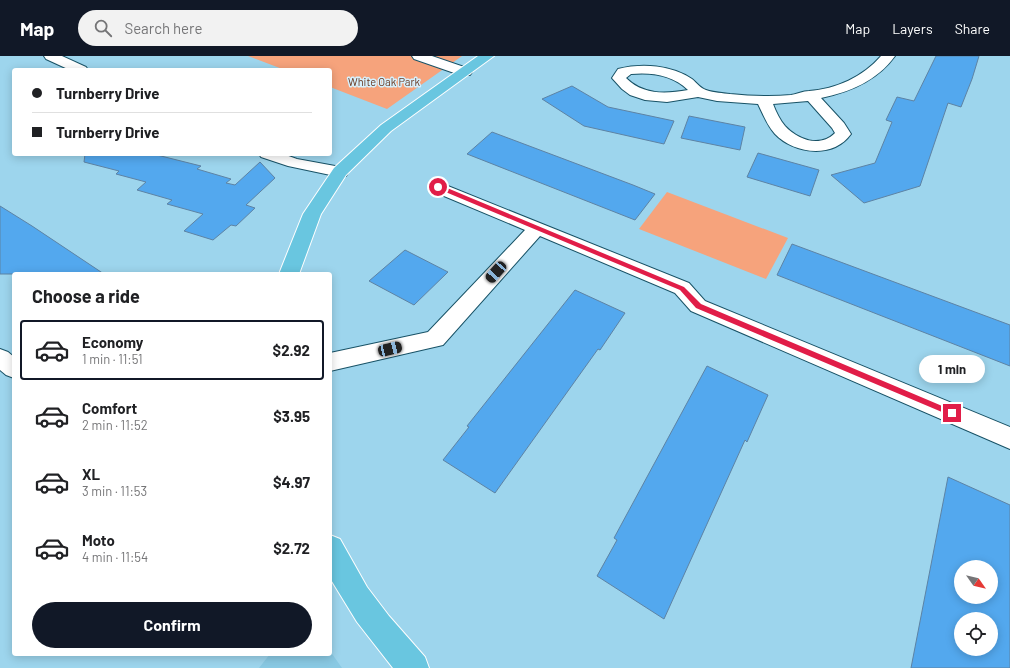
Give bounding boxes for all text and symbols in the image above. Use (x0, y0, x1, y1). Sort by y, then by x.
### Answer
search box (78, 10, 358, 46)
text: Map (20, 17, 54, 40)
icon: search (92, 17, 114, 39)
text: Search here (124, 19, 202, 37)
text: Map (845, 20, 870, 37)
text: Layers (892, 20, 933, 37)
text: Share (955, 20, 990, 37)
park label: White Oak Park (348, 75, 420, 88)
text: Turnberry Drive (56, 84, 159, 102)
text: Turnberry Drive (56, 123, 159, 141)
route start (429, 178, 447, 196)
car (484, 259, 508, 285)
text: Choose a ride (32, 285, 140, 307)
icon: car (34, 332, 70, 368)
text: Economy (82, 333, 143, 351)
car (377, 340, 403, 358)
text: $2.92 (273, 341, 310, 359)
text: 1 min · 11:51 (82, 351, 143, 367)
callout: 1 min (919, 355, 985, 383)
text: 1 min (938, 361, 966, 377)
icon: car (34, 398, 70, 434)
text: Comfort (82, 399, 137, 417)
route end (943, 404, 961, 422)
text: $3.95 (273, 407, 310, 425)
text: 2 min · 11:52 (82, 417, 148, 433)
icon: car (34, 464, 70, 500)
text: XL (82, 465, 100, 483)
text: $4.97 (273, 473, 310, 491)
text: 3 min · 11:53 (82, 483, 147, 499)
icon: car (34, 530, 70, 566)
text: Moto (82, 531, 115, 549)
text: $2.72 (273, 539, 310, 557)
text: 4 min · 11:54 (82, 549, 148, 565)
north arrow (954, 560, 998, 604)
map controls (954, 560, 998, 656)
button: Confirm (32, 602, 312, 648)
button: locate (954, 612, 998, 656)

